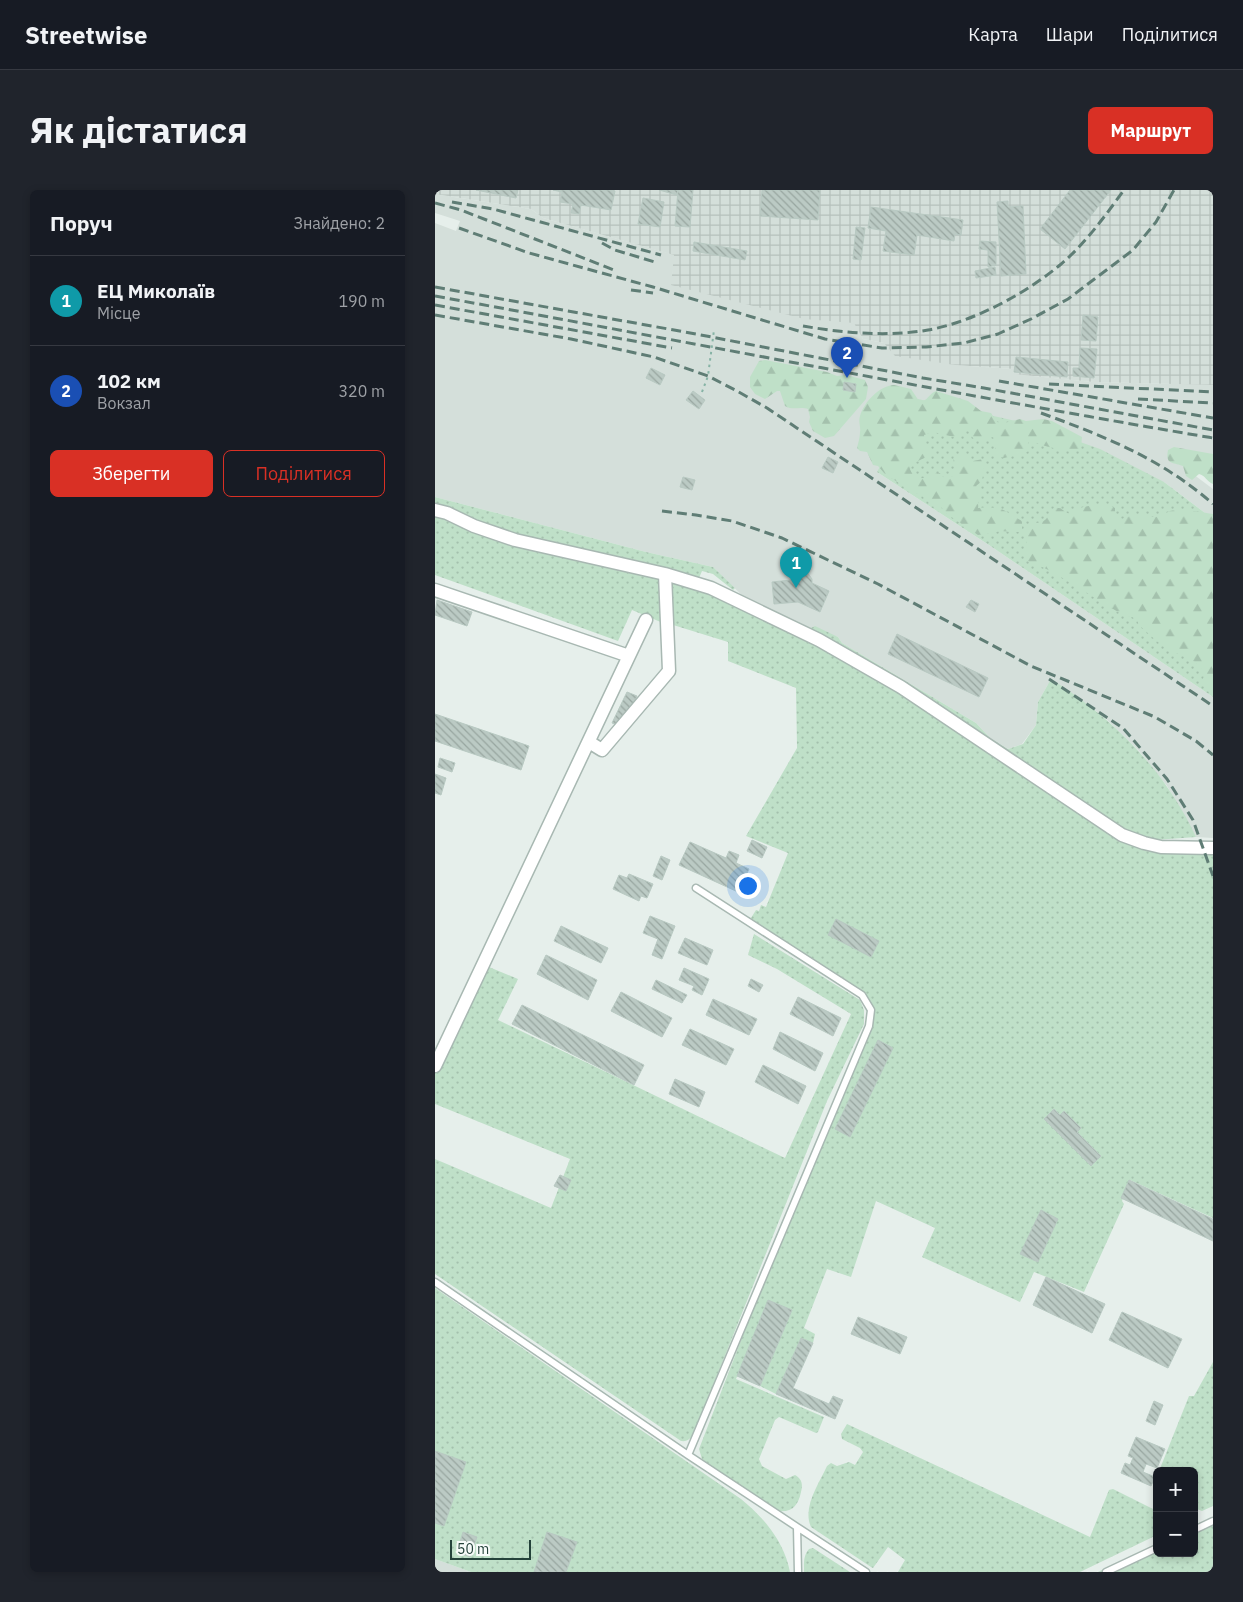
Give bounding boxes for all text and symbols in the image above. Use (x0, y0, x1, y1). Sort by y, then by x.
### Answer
text: Streetwise (25, 19, 147, 51)
text: Карта (968, 23, 1018, 46)
text: Шари (1046, 23, 1094, 46)
text: Поділитися (1122, 23, 1218, 46)
text: Як дістатися (30, 107, 248, 153)
button: Маршрут (1088, 107, 1213, 154)
text: Поруч (50, 209, 113, 237)
text: Знайдено: 2 (293, 213, 385, 233)
text: ЕЦ Миколаїв (97, 279, 215, 303)
text: 1 (61, 291, 71, 311)
text: 190 m (338, 291, 385, 311)
text: Місце (97, 303, 140, 323)
pin: 2 (831, 337, 863, 378)
text: 102 км (97, 369, 161, 393)
text: 2 (61, 381, 71, 401)
text: 320 m (338, 381, 385, 401)
text: Вокзал (97, 393, 151, 413)
button: Зберегти (50, 450, 213, 497)
button: Поділитися (223, 450, 385, 497)
pin: 1 (780, 547, 812, 588)
your location (735, 873, 761, 899)
map controls (1153, 1467, 1198, 1557)
button: + (1153, 1467, 1198, 1512)
button: − (1153, 1512, 1198, 1557)
scale bar (450, 1537, 531, 1560)
text: 50 m (457, 1540, 489, 1558)

